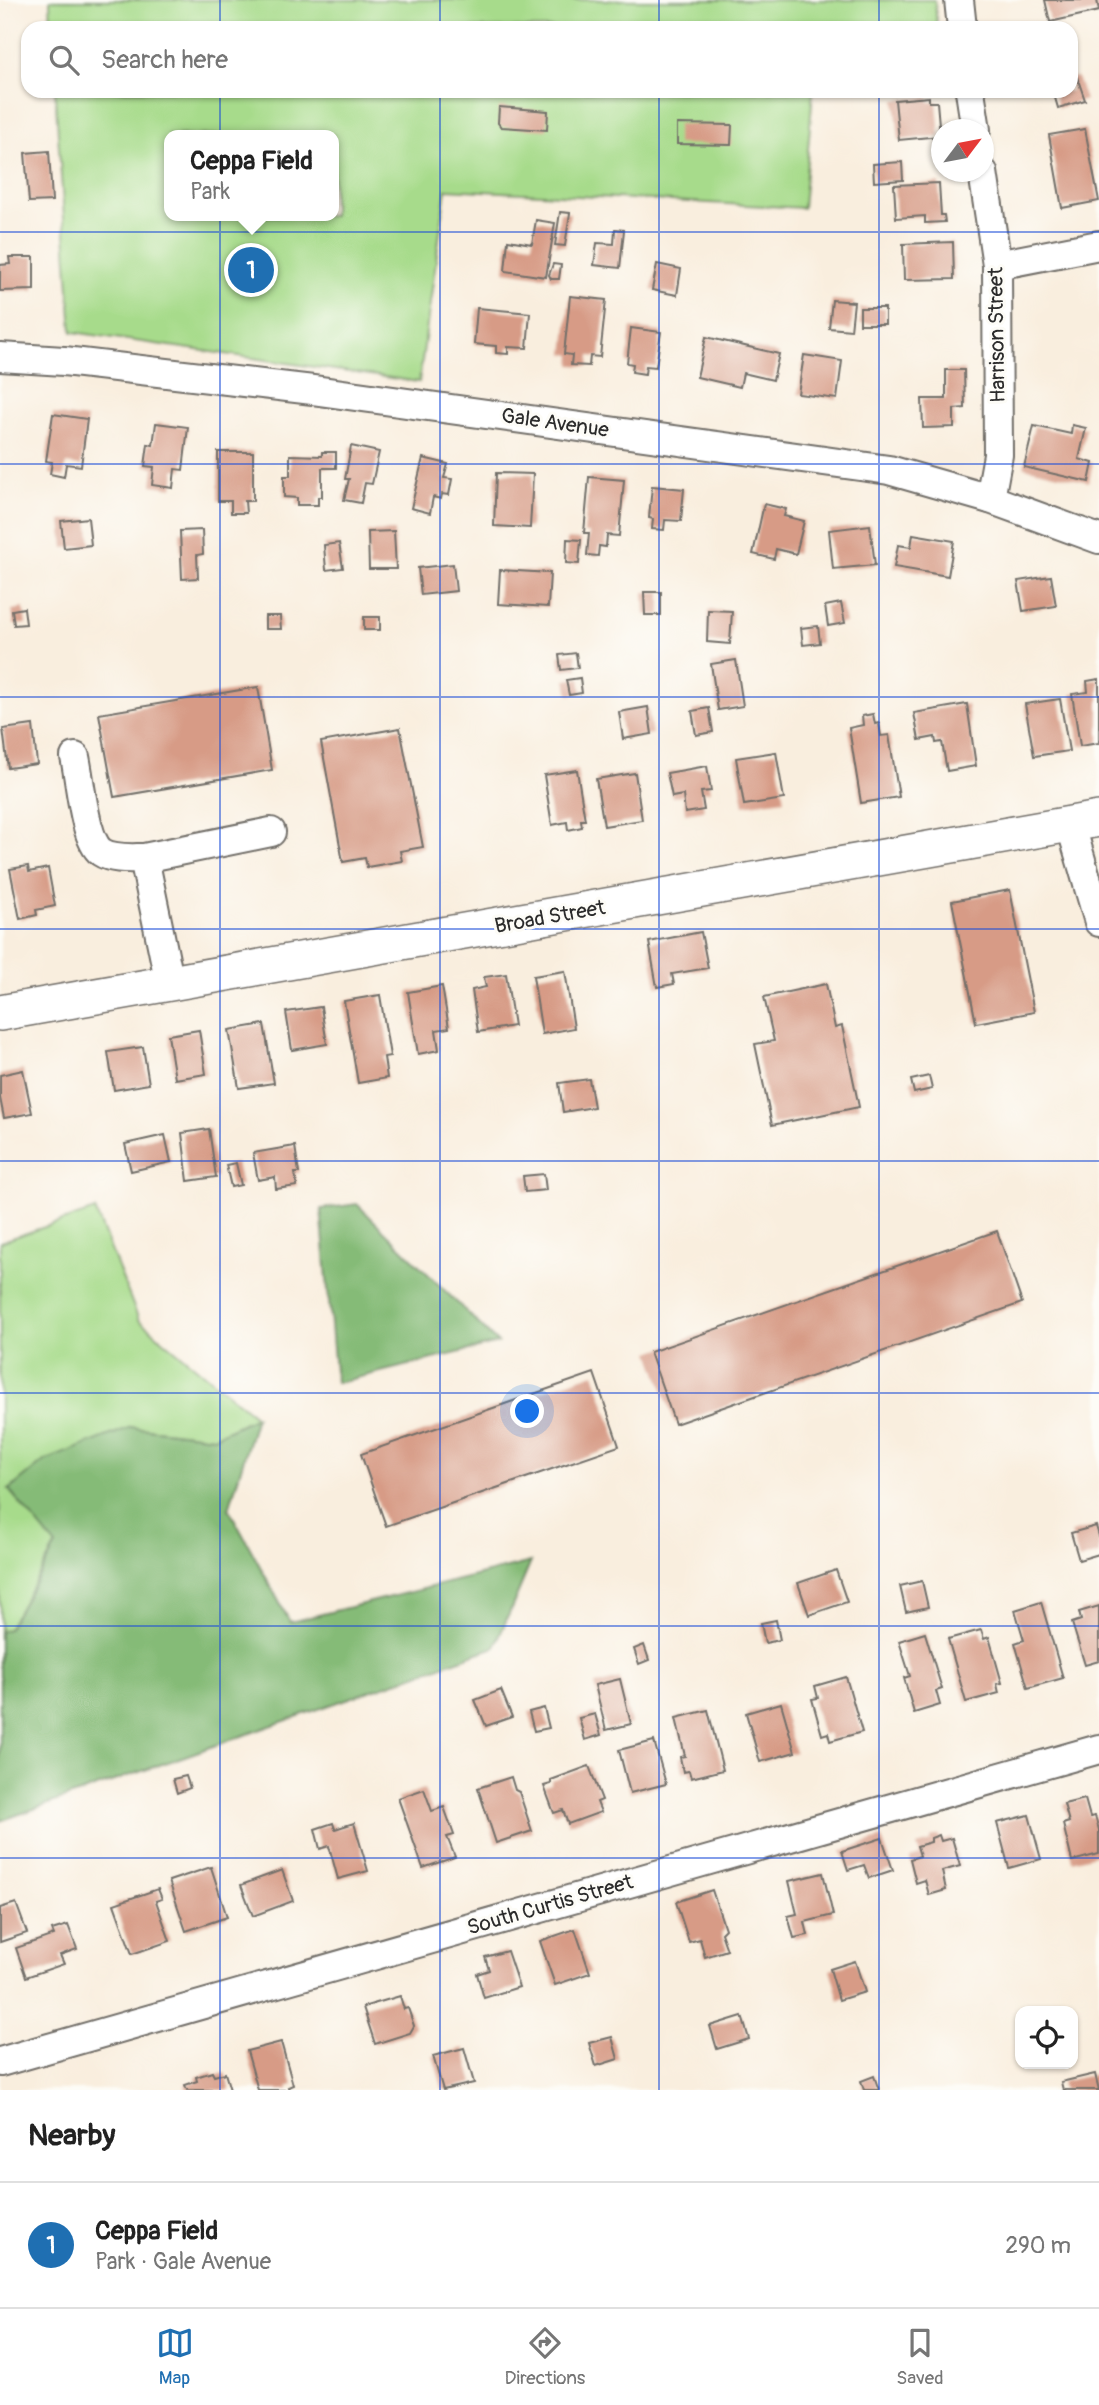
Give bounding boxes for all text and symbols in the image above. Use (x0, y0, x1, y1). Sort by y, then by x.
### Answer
search box (21, 21, 1078, 98)
icon: search (45, 41, 83, 79)
text: Search here (101, 44, 228, 76)
north arrow (931, 119, 994, 182)
popup (164, 130, 339, 221)
text: Ceppa Field (190, 145, 313, 177)
text: Park (190, 177, 230, 206)
pin: 1 (228, 244, 274, 296)
street label: Harrison Street (982, 266, 1012, 403)
street label: Gale Avenue (500, 402, 611, 444)
street label: Broad Street (493, 894, 608, 940)
your location (510, 1394, 544, 1428)
street label: South Curtis Street (464, 1868, 636, 1942)
map controls (1015, 2006, 1078, 2069)
button: locate (1015, 2006, 1078, 2069)
text: Nearby (28, 2117, 115, 2154)
text: Ceppa Field (95, 2215, 218, 2247)
text: 1 (47, 2231, 56, 2260)
text: 290 m (1005, 2231, 1071, 2260)
text: Park · Gale Avenue (95, 2247, 271, 2276)
tab: Map (156, 2324, 194, 2390)
tab: Directions (505, 2324, 585, 2390)
tab: Saved (896, 2324, 943, 2390)

